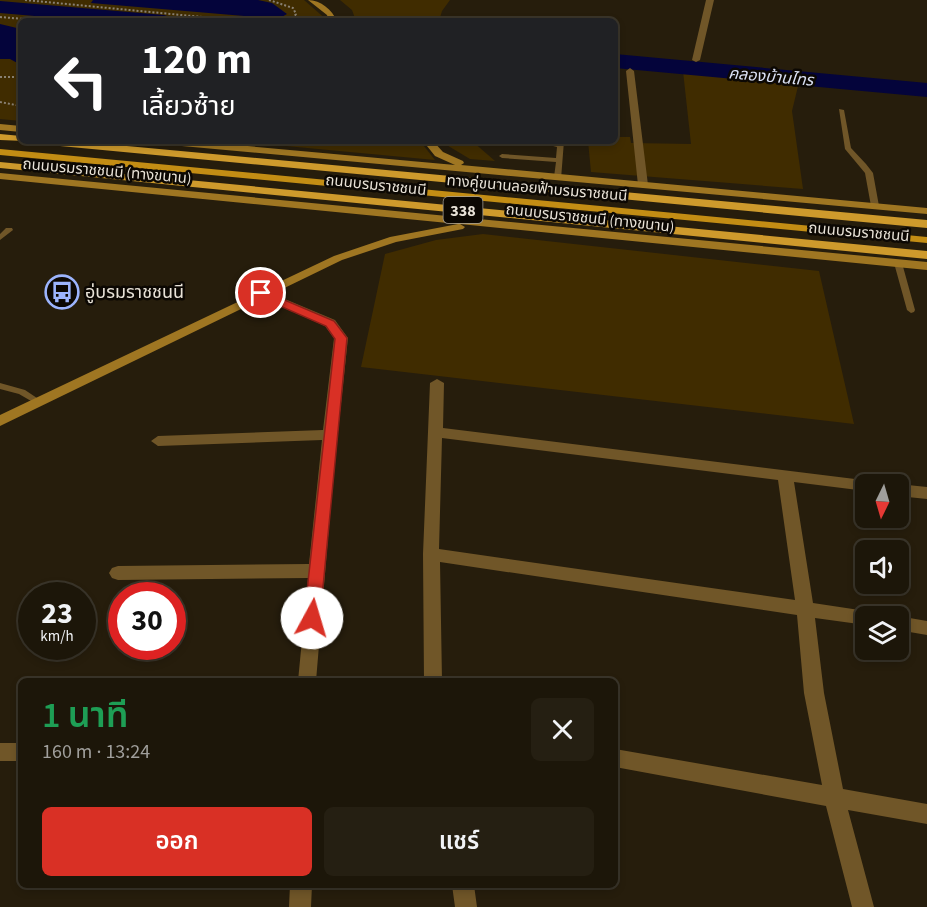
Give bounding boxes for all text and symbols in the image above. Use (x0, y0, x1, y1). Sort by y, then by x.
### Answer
text: 120 m (141, 30, 252, 90)
icon: left (42, 42, 120, 120)
water label: คลองบ้านไทร (728, 62, 815, 92)
text: เลี้ยวซ้าย (141, 87, 235, 126)
street label: ถนนบรมราชชนนี (ทางขนาน) (22, 154, 192, 189)
street label: ถนนบรมราชชนนี (324, 170, 427, 201)
street label: ทางคู่ขนานลอยฟ้าบรมราชชนนี (446, 170, 628, 207)
road number: 338 (444, 197, 482, 223)
street label: ถนนบรมราชชนนี (ทางขนาน) (505, 199, 675, 238)
street label: ถนนบรมราชชนนี (808, 218, 910, 247)
pin (235, 267, 286, 318)
bus stop icon: อู่บรมราชชนนี (44, 274, 80, 310)
icon: arrive (244, 276, 277, 309)
place label: อู่บรมราชชนนี (85, 280, 184, 305)
north arrow (855, 474, 909, 528)
map controls (855, 474, 909, 660)
button: sound (855, 540, 909, 594)
speed limit sign: 30 (108, 582, 186, 660)
position arrow (280, 586, 344, 650)
text: 23 (41, 592, 73, 635)
button: layers (855, 606, 909, 660)
text: km/h (40, 626, 74, 647)
text: 1 นาที (42, 690, 128, 741)
button: close (531, 698, 594, 761)
text: 160 m · 13:24 (42, 738, 150, 766)
button: ออก (42, 807, 312, 876)
button: แชร์ (324, 807, 594, 876)

